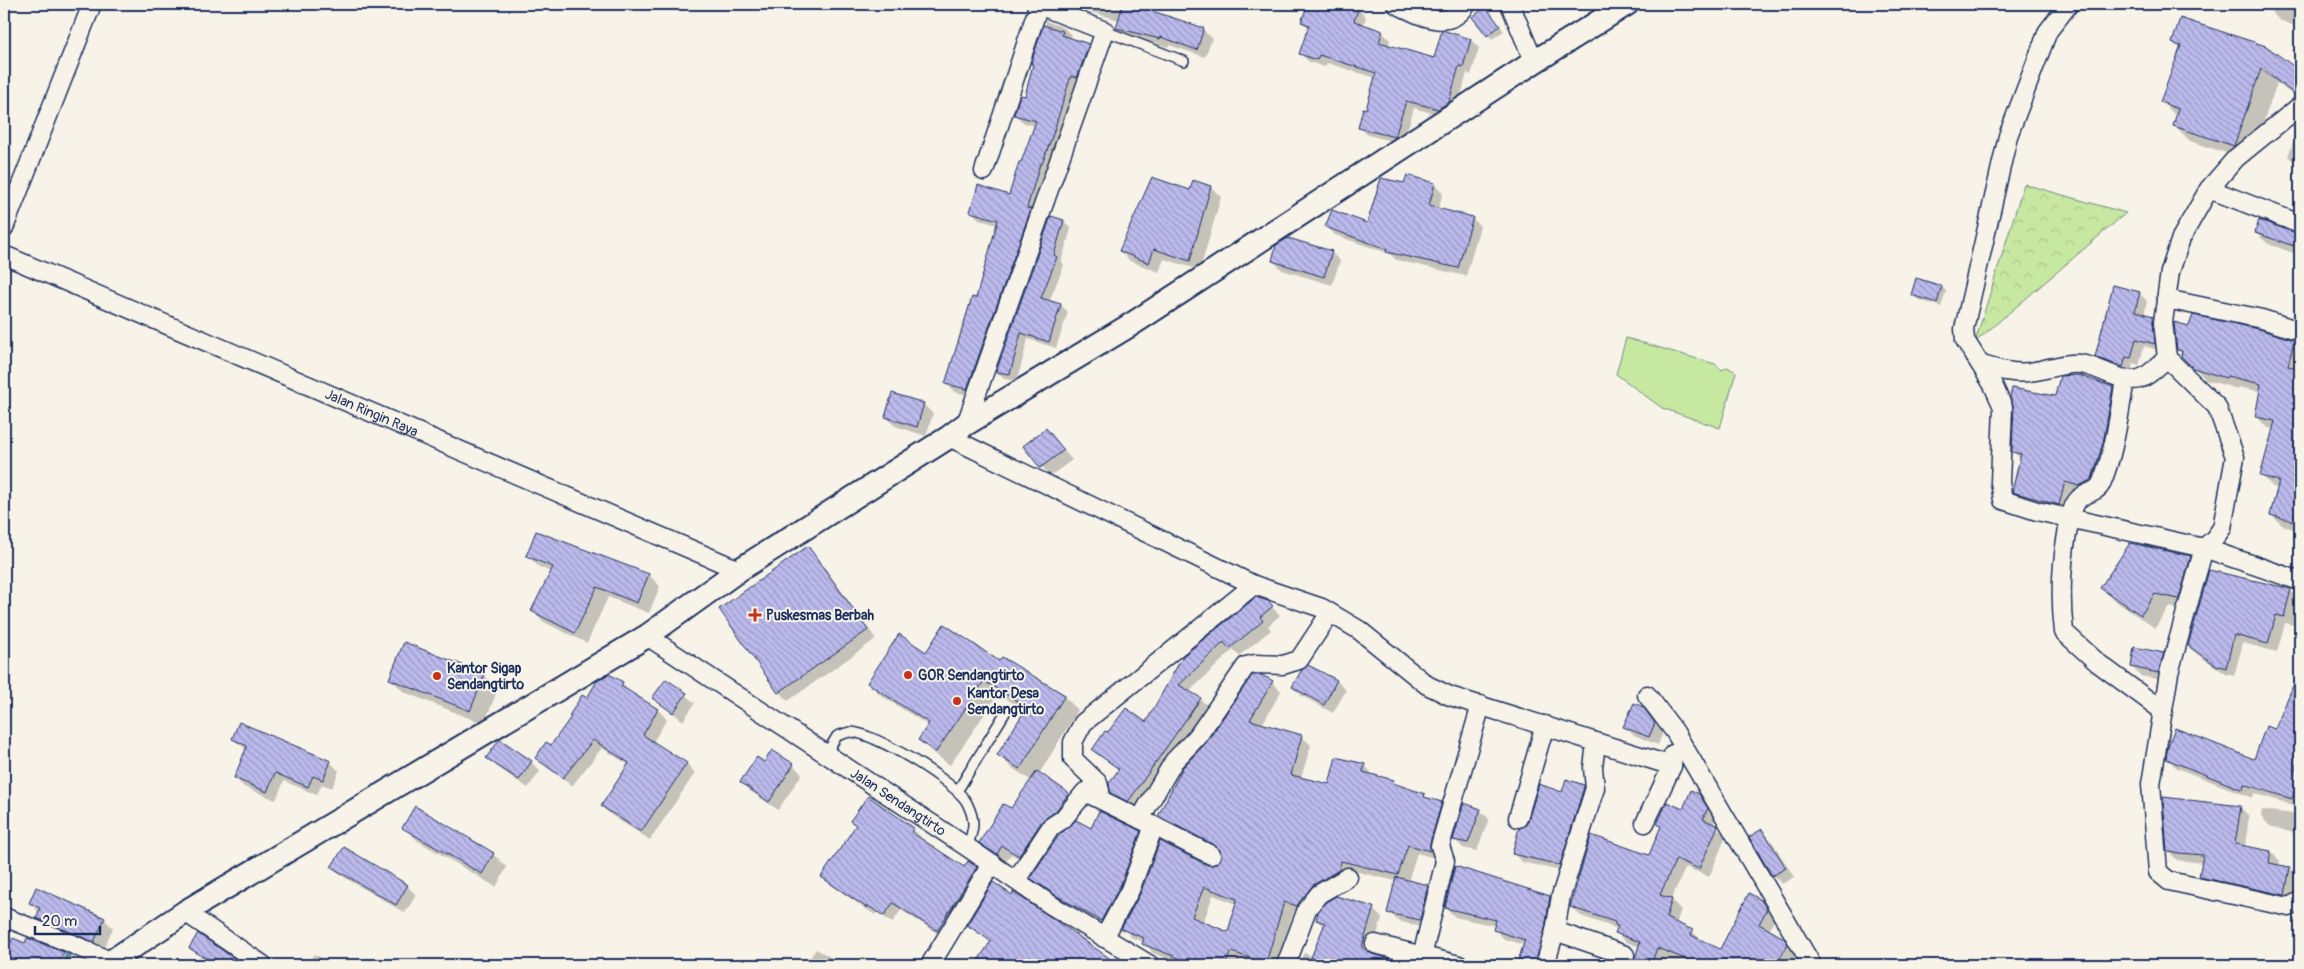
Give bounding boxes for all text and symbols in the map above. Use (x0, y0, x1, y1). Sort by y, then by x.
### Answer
street label: Jalan Ringin Raya (323, 385, 421, 440)
place label: Puskesmas Berbah (766, 607, 874, 624)
marker: Puskesmas Berbah (748, 608, 762, 622)
place label: Kantor Sigap Sendangtirto (447, 660, 524, 693)
place label: GOR Sendangtirto (918, 667, 1025, 684)
marker: GOR Sendangtirto (902, 669, 914, 681)
marker: Kantor Sigap Sendangtirto (431, 670, 443, 682)
place label: Kantor Desa Sendangtirto (967, 685, 1044, 718)
marker: Kantor Desa Sendangtirto (951, 695, 963, 707)
street label: Jalan Sendangtirto (847, 764, 950, 840)
scale bar (35, 904, 100, 936)
text: 20 m (42, 912, 77, 931)

